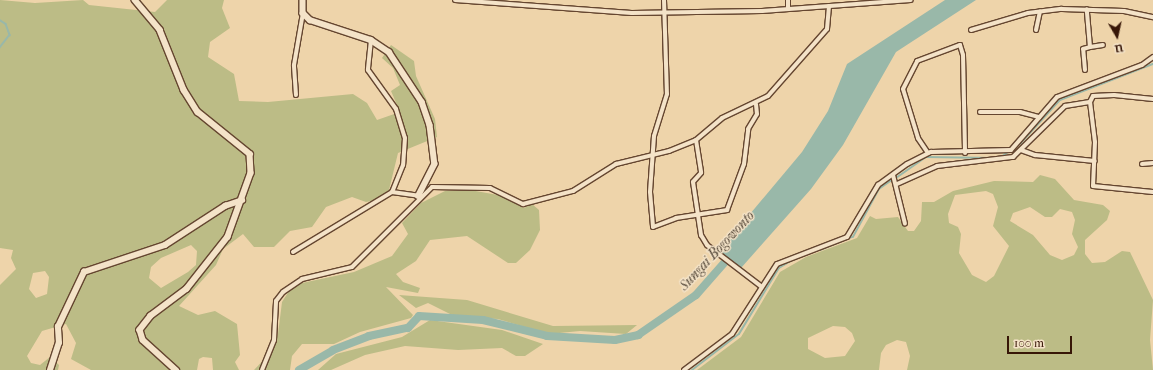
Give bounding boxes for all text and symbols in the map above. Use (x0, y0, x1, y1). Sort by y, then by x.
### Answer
north arrow (1097, 16, 1137, 56)
text: U (1114, 41, 1124, 55)
water label: Sungai Bogowonto (676, 208, 758, 294)
scale bar (1009, 328, 1074, 354)
text: 100 m (1014, 336, 1044, 350)

